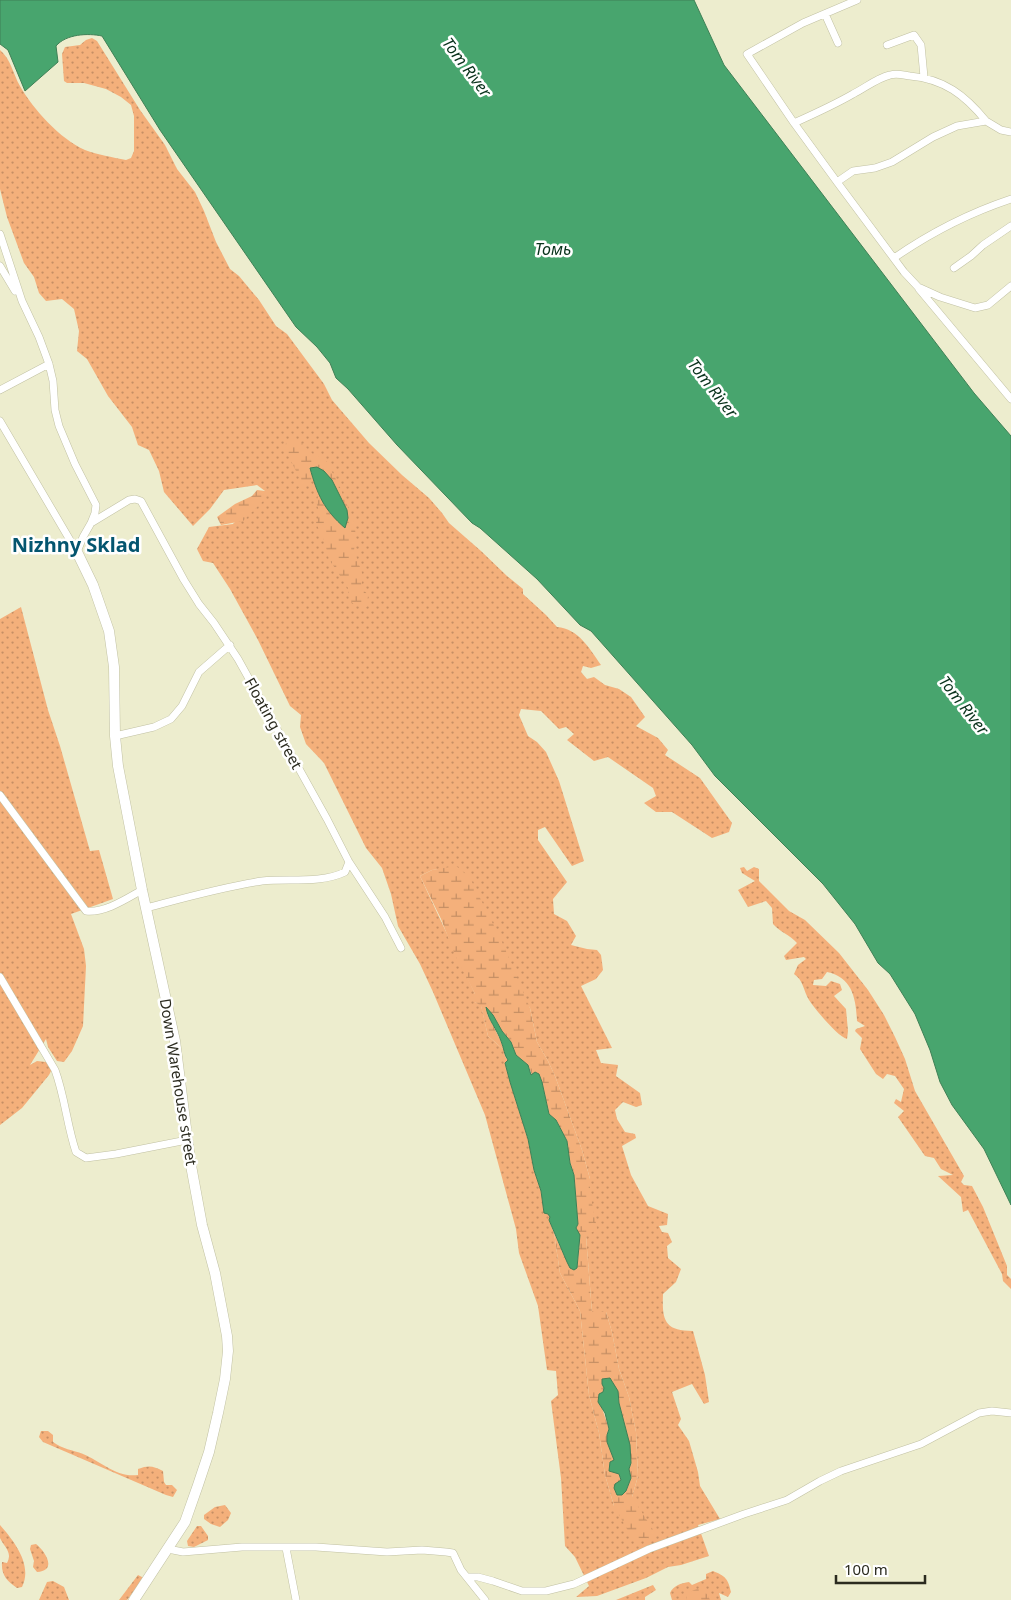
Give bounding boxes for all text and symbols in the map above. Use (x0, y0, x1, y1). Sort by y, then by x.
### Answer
water label: Tom River (437, 33, 497, 102)
water label: Томь (535, 238, 571, 260)
water label: Tom River (683, 354, 743, 423)
district label: Nizhny Sklad (12, 531, 140, 558)
water label: Tom River (934, 671, 994, 740)
street label: Floating street (241, 674, 308, 773)
street label: Down Warehouse street (156, 997, 202, 1168)
scale bar (836, 1552, 925, 1584)
text: 100 m (844, 1559, 888, 1579)

